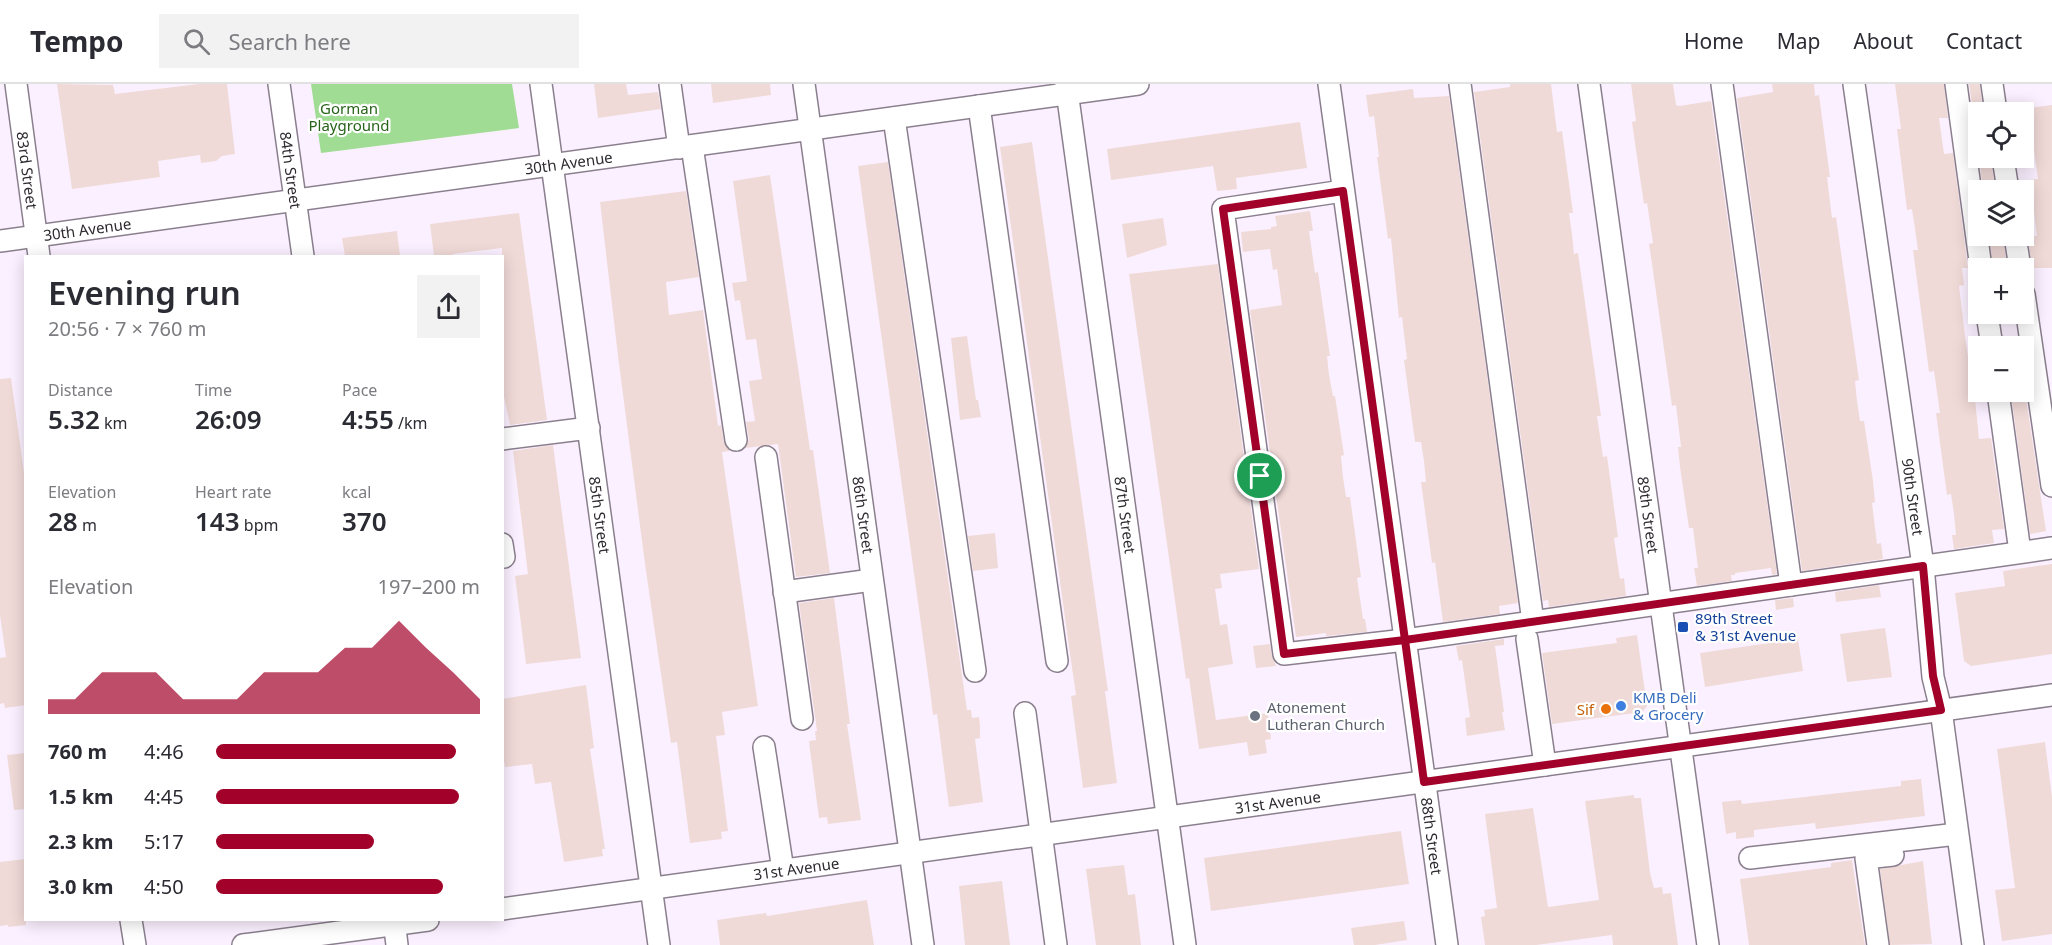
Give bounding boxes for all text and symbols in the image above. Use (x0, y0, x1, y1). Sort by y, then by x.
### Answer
search box (159, 14, 579, 68)
text: Tempo (30, 22, 123, 60)
icon: search (180, 25, 213, 58)
text: Search here (228, 26, 351, 56)
text: Home (1684, 27, 1744, 55)
text: Map (1777, 27, 1820, 55)
text: About (1853, 27, 1913, 55)
text: Contact (1946, 27, 2022, 55)
park label: Gorman Playground (309, 98, 389, 135)
map controls (1968, 102, 2034, 402)
button: locate (1968, 102, 2034, 168)
street label: 83rd Street (12, 130, 43, 211)
street label: 84th Street (276, 130, 306, 211)
street label: 30th Avenue (523, 147, 614, 179)
button: layers (1968, 180, 2034, 246)
street label: 30th Avenue (42, 213, 132, 245)
button: + (1968, 258, 2034, 324)
text: Evening run (48, 270, 241, 315)
button: share (417, 275, 480, 338)
text: 20:56 · 7 × 760 m (48, 315, 206, 342)
button: − (1968, 336, 2034, 402)
text: Distance (48, 379, 113, 401)
text: Time (195, 379, 232, 401)
text: Pace (342, 379, 377, 401)
text: 5.32 (48, 401, 100, 437)
text: 26:09 (195, 401, 262, 437)
text: 4:55 (342, 401, 394, 437)
text: km (100, 412, 127, 434)
text: /km (394, 412, 427, 434)
pin (1234, 450, 1285, 501)
street label: 90th Street (1898, 457, 1929, 537)
icon: arrive (1243, 459, 1276, 492)
street label: 85th Street (585, 475, 615, 555)
street label: 86th Street (848, 475, 879, 555)
street label: 87th Street (1110, 475, 1141, 555)
street label: 89th Street (1633, 475, 1664, 555)
text: Elevation (48, 481, 116, 503)
text: Heart rate (195, 481, 271, 503)
text: kcal (342, 481, 371, 503)
text: 28 (48, 503, 78, 539)
text: 143 (195, 503, 240, 539)
text: 370 (342, 503, 387, 539)
text: m (78, 514, 97, 536)
text: bpm (240, 514, 278, 536)
text: Elevation (48, 573, 133, 600)
text: 197–200 m (377, 573, 480, 600)
place label: 89th Street & 31st Avenue (1695, 608, 1796, 645)
marker: 89th Street & 31st Avenue (1676, 620, 1690, 634)
place label: KMB Deli & Grocery (1633, 687, 1704, 724)
place label: Atonement Lutheran Church (1267, 697, 1385, 734)
place label: Sif (1577, 699, 1595, 719)
marker: KMB Deli & Grocery (1614, 699, 1628, 713)
marker: Sif (1599, 702, 1613, 716)
marker: Atonement Lutheran Church (1248, 709, 1262, 723)
text: 760 m (48, 738, 107, 765)
text: 4:46 (144, 738, 184, 765)
text: 1.5 km (48, 783, 114, 810)
text: 4:45 (144, 783, 184, 810)
street label: 31st Avenue (1233, 786, 1322, 818)
street label: 88th Street (1417, 796, 1447, 876)
text: 2.3 km (48, 828, 114, 855)
text: 5:17 (144, 828, 184, 855)
street label: 31st Avenue (752, 853, 840, 884)
text: 3.0 km (48, 873, 114, 900)
text: 4:50 (144, 873, 184, 900)

